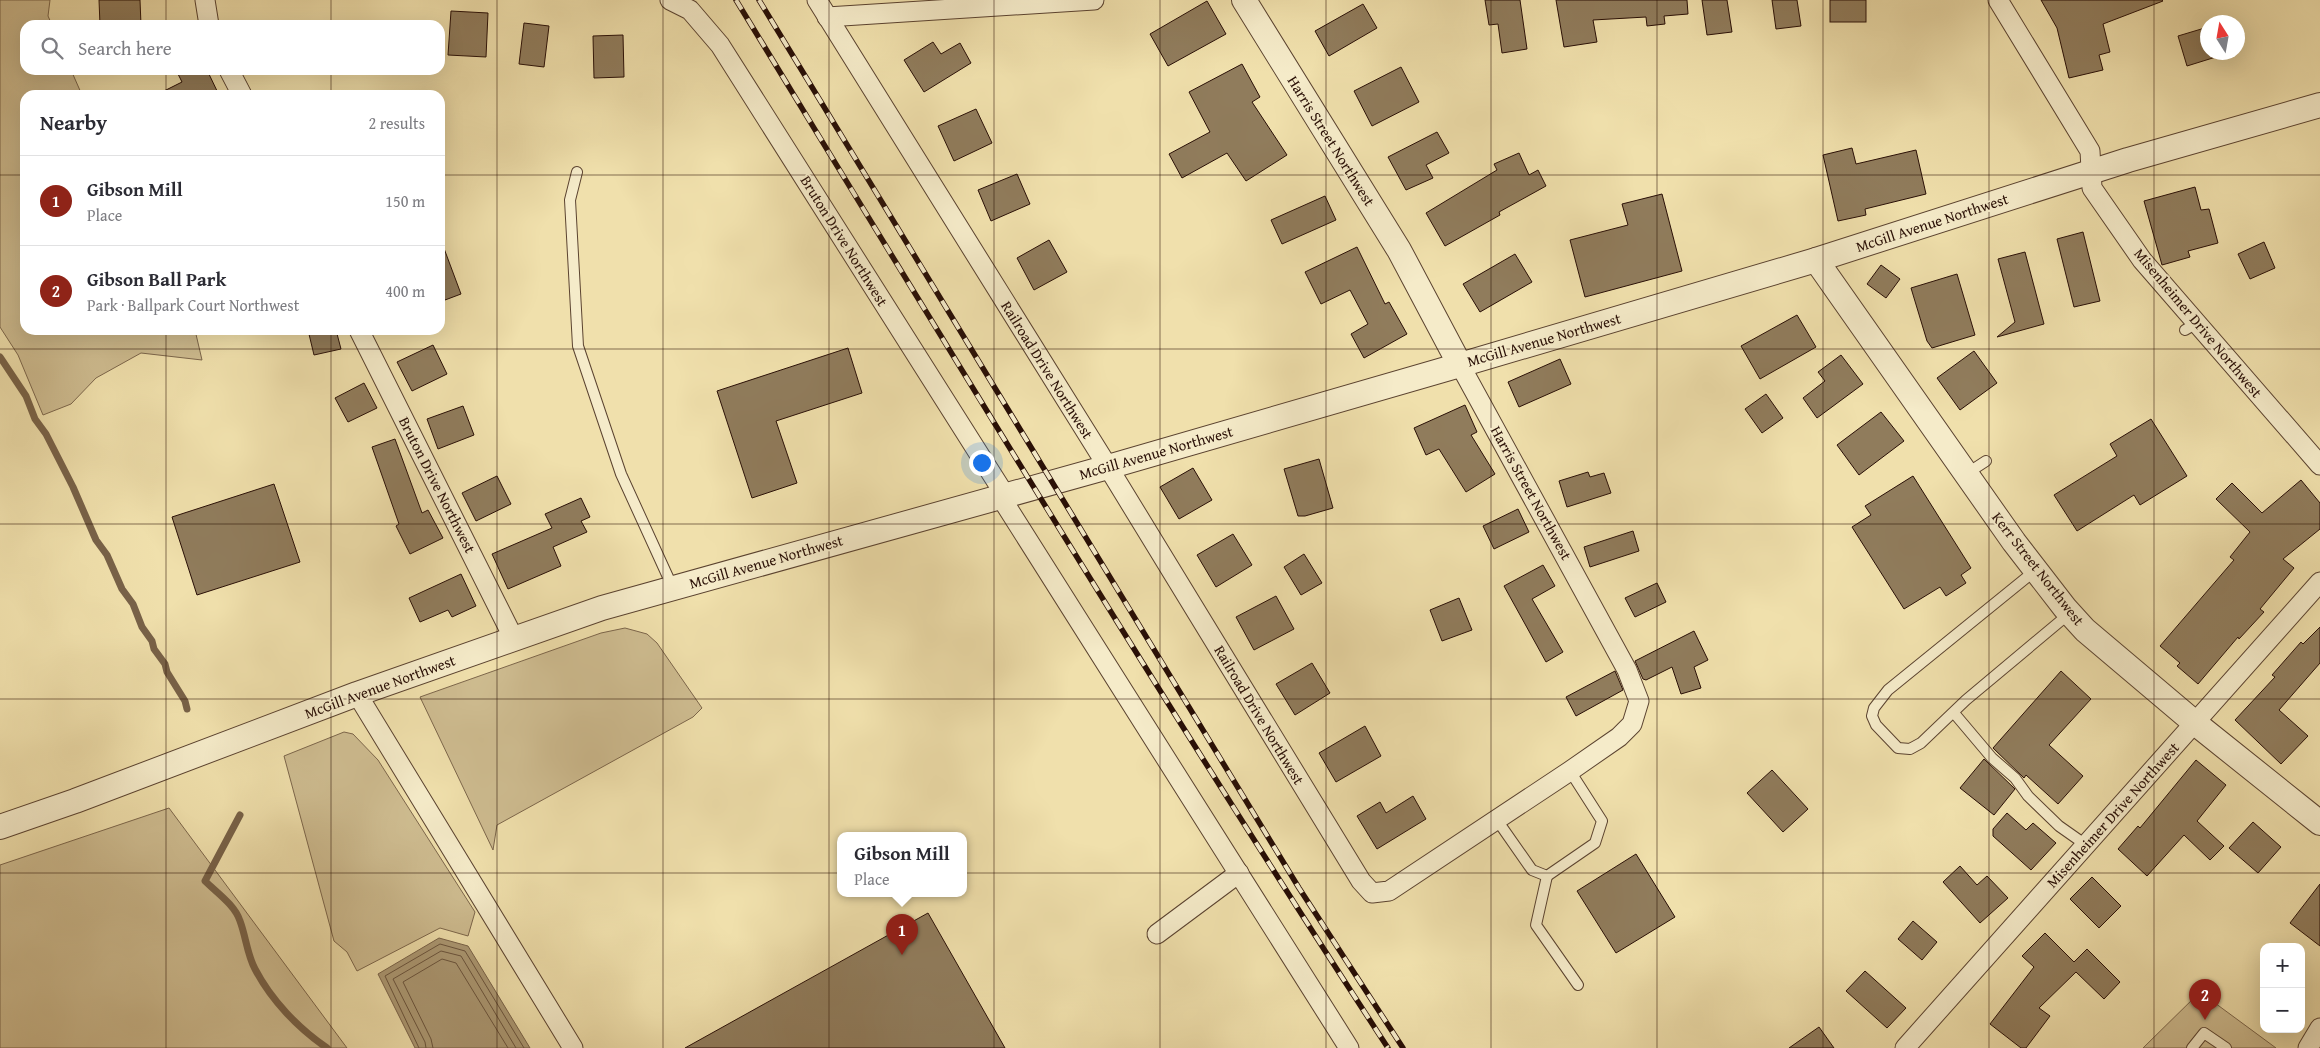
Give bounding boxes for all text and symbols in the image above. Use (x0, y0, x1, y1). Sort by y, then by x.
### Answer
north arrow (2200, 15, 2245, 60)
search box (20, 20, 445, 75)
icon: search (38, 34, 66, 62)
text: Search here (78, 34, 172, 62)
street label: Harris Street Northwest (1283, 72, 1380, 211)
text: Nearby (40, 107, 107, 138)
text: 2 results (368, 111, 425, 135)
street label: Bruton Drive Northwest (796, 171, 894, 311)
text: Gibson Mill (87, 175, 183, 203)
street label: McGill Avenue Northwest (1853, 188, 2011, 257)
text: 1 (52, 189, 60, 213)
text: 150 m (385, 189, 425, 213)
text: Place (87, 203, 122, 227)
street label: Misenheimer Drive Northwest (2129, 243, 2268, 402)
text: Gibson Ball Park (87, 265, 226, 293)
text: 2 (52, 279, 60, 303)
text: 400 m (385, 279, 425, 303)
text: Park · Ballpark Court Northwest (87, 293, 299, 317)
street label: Railroad Drive Northwest (996, 297, 1099, 443)
street label: McGill Avenue Northwest (1464, 307, 1624, 372)
street label: Bruton Drive Northwest (394, 413, 481, 557)
street label: McGill Avenue Northwest (1076, 420, 1236, 485)
street label: Harris Street Northwest (1486, 422, 1577, 564)
your location (969, 450, 995, 476)
street label: Kerr Street Northwest (1987, 508, 2090, 630)
street label: McGill Avenue Northwest (686, 529, 846, 594)
street label: Railroad Drive Northwest (1209, 641, 1310, 789)
street label: McGill Avenue Northwest (301, 649, 459, 724)
street label: Misenheimer Drive Northwest (2041, 737, 2184, 892)
popup (837, 832, 967, 897)
text: Gibson Mill (854, 839, 950, 867)
text: Place (854, 867, 890, 891)
pin: 1 (886, 914, 918, 955)
map controls (2260, 943, 2305, 1033)
button: + (2260, 943, 2305, 988)
pin: 2 (2189, 979, 2221, 1020)
button: − (2260, 988, 2305, 1033)

